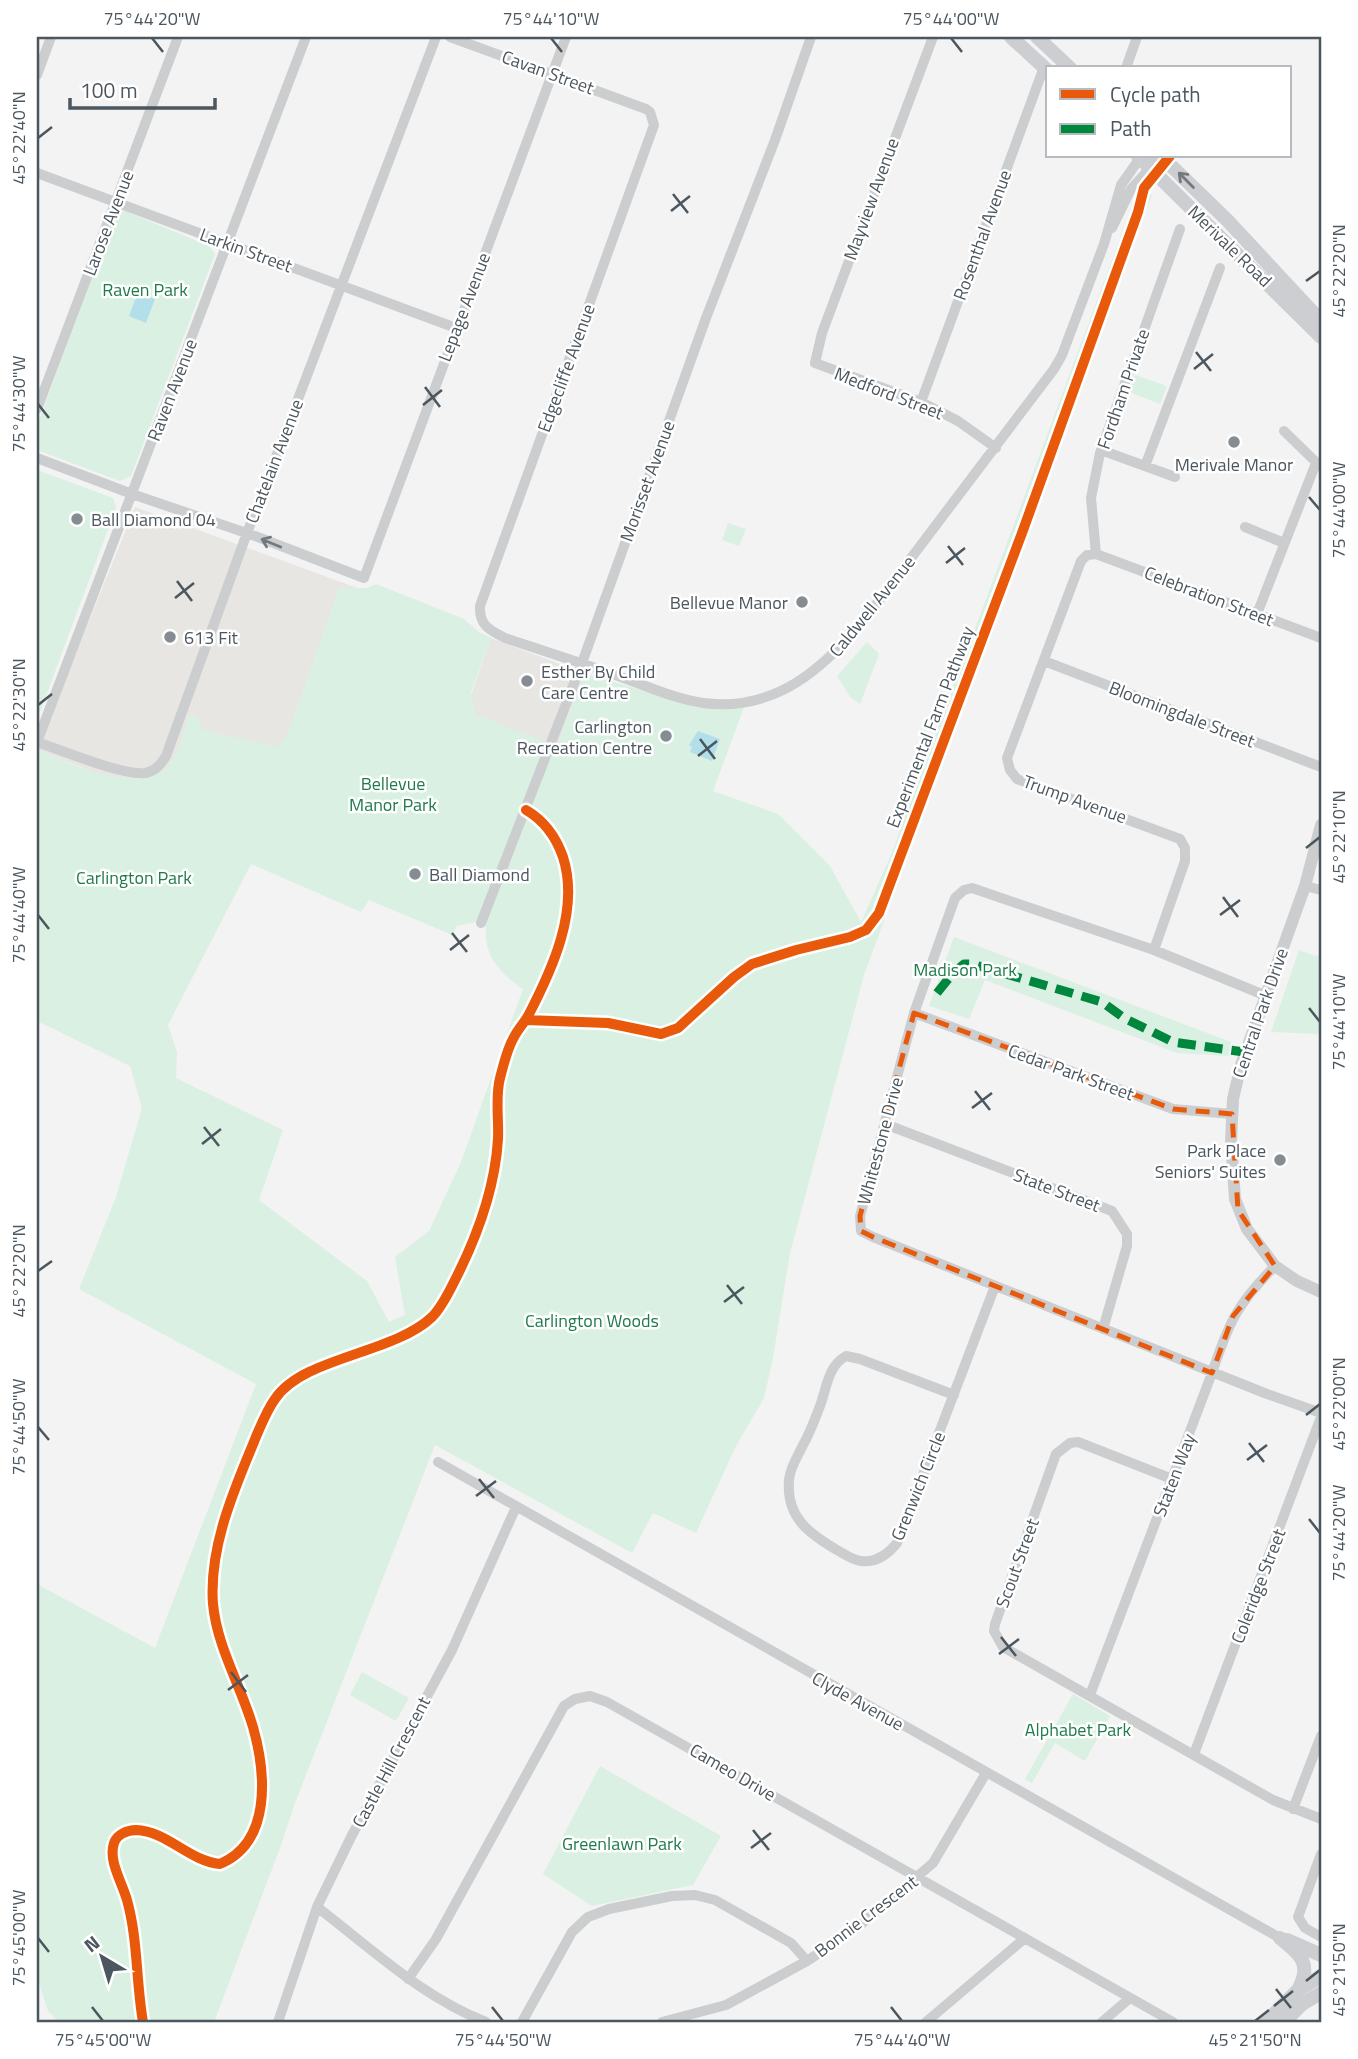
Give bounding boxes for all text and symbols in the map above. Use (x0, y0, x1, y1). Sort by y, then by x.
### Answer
text: 75°44'20"W (104, 5, 201, 32)
text: 75°44'10"W (503, 5, 600, 32)
text: 75°44'00"W (903, 5, 1000, 32)
street label: Cavan Street (498, 43, 598, 101)
scale bar (70, 66, 215, 110)
legend (1046, 66, 1292, 158)
text: 100 m (80, 74, 137, 106)
text: Cycle path (1110, 78, 1201, 110)
text: 45°22'40"N (5, 91, 32, 185)
text: Path (1110, 112, 1152, 144)
street label: Mayview Avenue (836, 134, 906, 264)
street label: Larose Avenue (76, 166, 140, 280)
street label: Rosenthal Avenue (946, 166, 1018, 304)
one-way arrow (1178, 172, 1195, 189)
street label: Merivale Road (1182, 199, 1278, 293)
street label: Larkin Street (196, 221, 297, 279)
text: 45°22'20"N (1325, 224, 1352, 318)
street label: Lepage Avenue (431, 249, 497, 365)
park label: Raven Park (102, 276, 188, 303)
street label: Edgecliffe Avenue (530, 300, 602, 436)
street label: Fordham Private (1090, 325, 1156, 453)
street label: Raven Avenue (140, 335, 204, 445)
text: 75°44'30"W (5, 355, 32, 452)
street label: Medford Street (831, 360, 948, 426)
street label: Chatelain Avenue (238, 395, 310, 527)
street label: Morisset Avenue (613, 417, 681, 545)
marker: Merivale Manor (1226, 434, 1242, 450)
place label: Merivale Manor (1175, 451, 1293, 478)
text: 75°44'00"W (1325, 461, 1352, 558)
place label: Ball Diamond 04 (91, 506, 216, 533)
marker: Ball Diamond 04 (69, 511, 85, 527)
one-way arrow (261, 535, 282, 548)
street label: Caldwell Avenue (823, 549, 921, 663)
street label: Celebration Street (1140, 559, 1278, 633)
place label: Bellevue Manor (670, 589, 788, 616)
marker: Bellevue Manor (794, 594, 810, 610)
street label: Experimental Farm Pathway (879, 622, 981, 832)
place label: 613 Fit (184, 624, 239, 651)
marker: 613 Fit (162, 629, 178, 645)
text: 45°22'30"N (5, 658, 32, 752)
place label: Esther By Child Care Centre (541, 658, 655, 706)
marker: Esther By Child Care Centre (519, 673, 535, 689)
street label: Bloomingdale Street (1105, 674, 1259, 754)
place label: Carlington Recreation Centre (517, 713, 652, 761)
marker: Carlington Recreation Centre (658, 728, 674, 744)
street label: Trump Avenue (1019, 768, 1131, 830)
park label: Bellevue Manor Park (349, 770, 437, 818)
text: 45°22'10"N (1325, 790, 1352, 884)
place label: Ball Diamond (429, 861, 530, 888)
park label: Carlington Park (76, 864, 192, 891)
text: 75°44'40"W (5, 866, 32, 963)
marker: Ball Diamond (407, 866, 423, 882)
street label: Central Park Drive (1225, 944, 1295, 1082)
park label: Madison Park (913, 956, 1017, 983)
text: 75°44'10"W (1325, 973, 1352, 1070)
street label: Cedar Park Street (1004, 1037, 1138, 1108)
street label: Whitestone Drive (850, 1074, 910, 1208)
place label: Park Place Seniors' Suites (1155, 1137, 1266, 1185)
marker: Park Place Seniors' Suites (1272, 1152, 1288, 1168)
street label: State Street (1010, 1161, 1105, 1219)
text: 45°22'20"N (5, 1224, 32, 1318)
park label: Carlington Woods (525, 1307, 659, 1334)
text: 45°22'00"N (1325, 1357, 1352, 1451)
text: 75°44'50"W (5, 1378, 32, 1475)
street label: Grenwich Circle (884, 1427, 952, 1545)
street label: Staten Way (1146, 1429, 1202, 1521)
text: 75°44'20"W (1325, 1484, 1352, 1581)
street label: Scout Street (988, 1514, 1046, 1611)
street label: Coleridge Street (1224, 1524, 1292, 1647)
street label: Clyde Avenue (807, 1665, 909, 1737)
street label: Castle Hill Crescent (345, 1691, 437, 1832)
park label: Alphabet Park (1025, 1716, 1132, 1743)
street label: Cameo Drive (685, 1736, 781, 1808)
park label: Greenlawn Park (562, 1830, 682, 1857)
street label: Bonnie Crescent (809, 1868, 924, 1964)
text: 75°45'00"W (5, 1889, 32, 1986)
north arrow (66, 1923, 136, 1993)
text: 45°21'50"N (1325, 1923, 1352, 2017)
text: N (77, 1928, 105, 1959)
text: 75°45'00"W (55, 2026, 152, 2053)
text: 75°44'50"W (455, 2026, 552, 2053)
text: 75°44'40"W (854, 2026, 951, 2053)
text: 45°21'50"N (1208, 2026, 1302, 2053)

